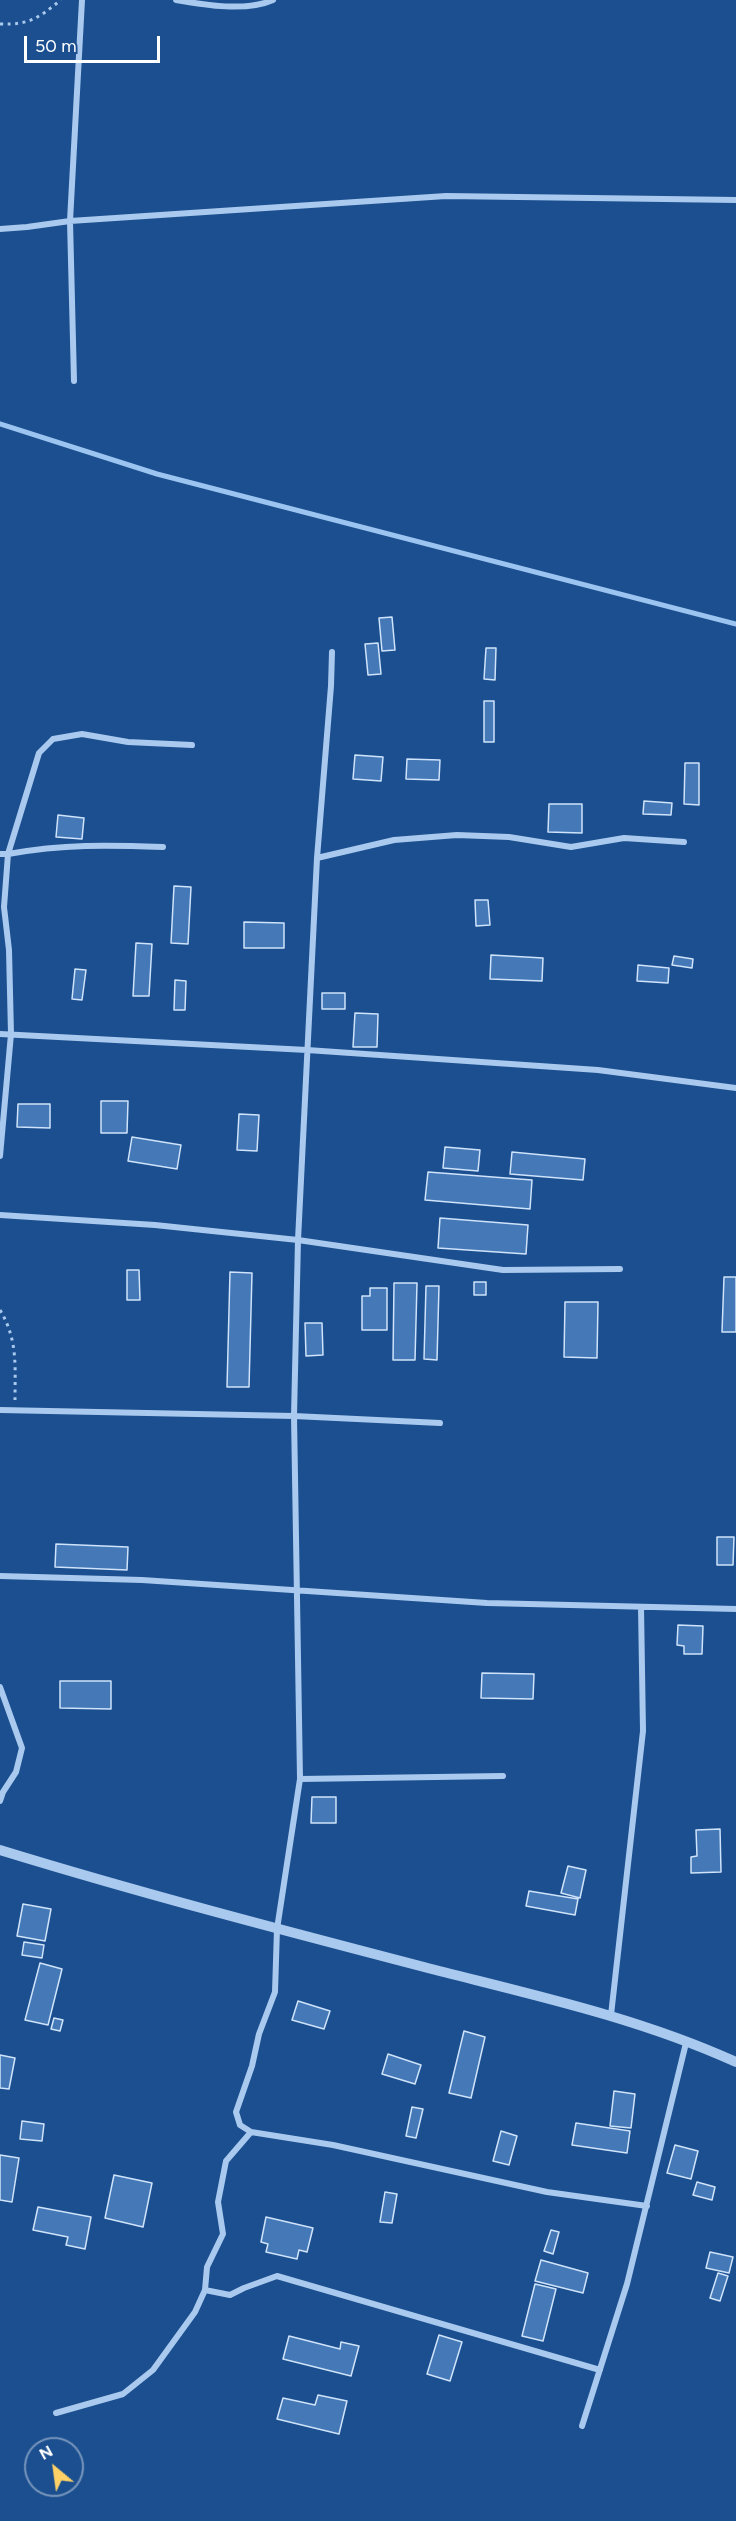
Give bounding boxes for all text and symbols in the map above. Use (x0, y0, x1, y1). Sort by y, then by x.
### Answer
scale bar (27, 24, 164, 62)
text: 50 m (35, 35, 77, 57)
north arrow (24, 2437, 84, 2497)
text: N (36, 2441, 56, 2464)

